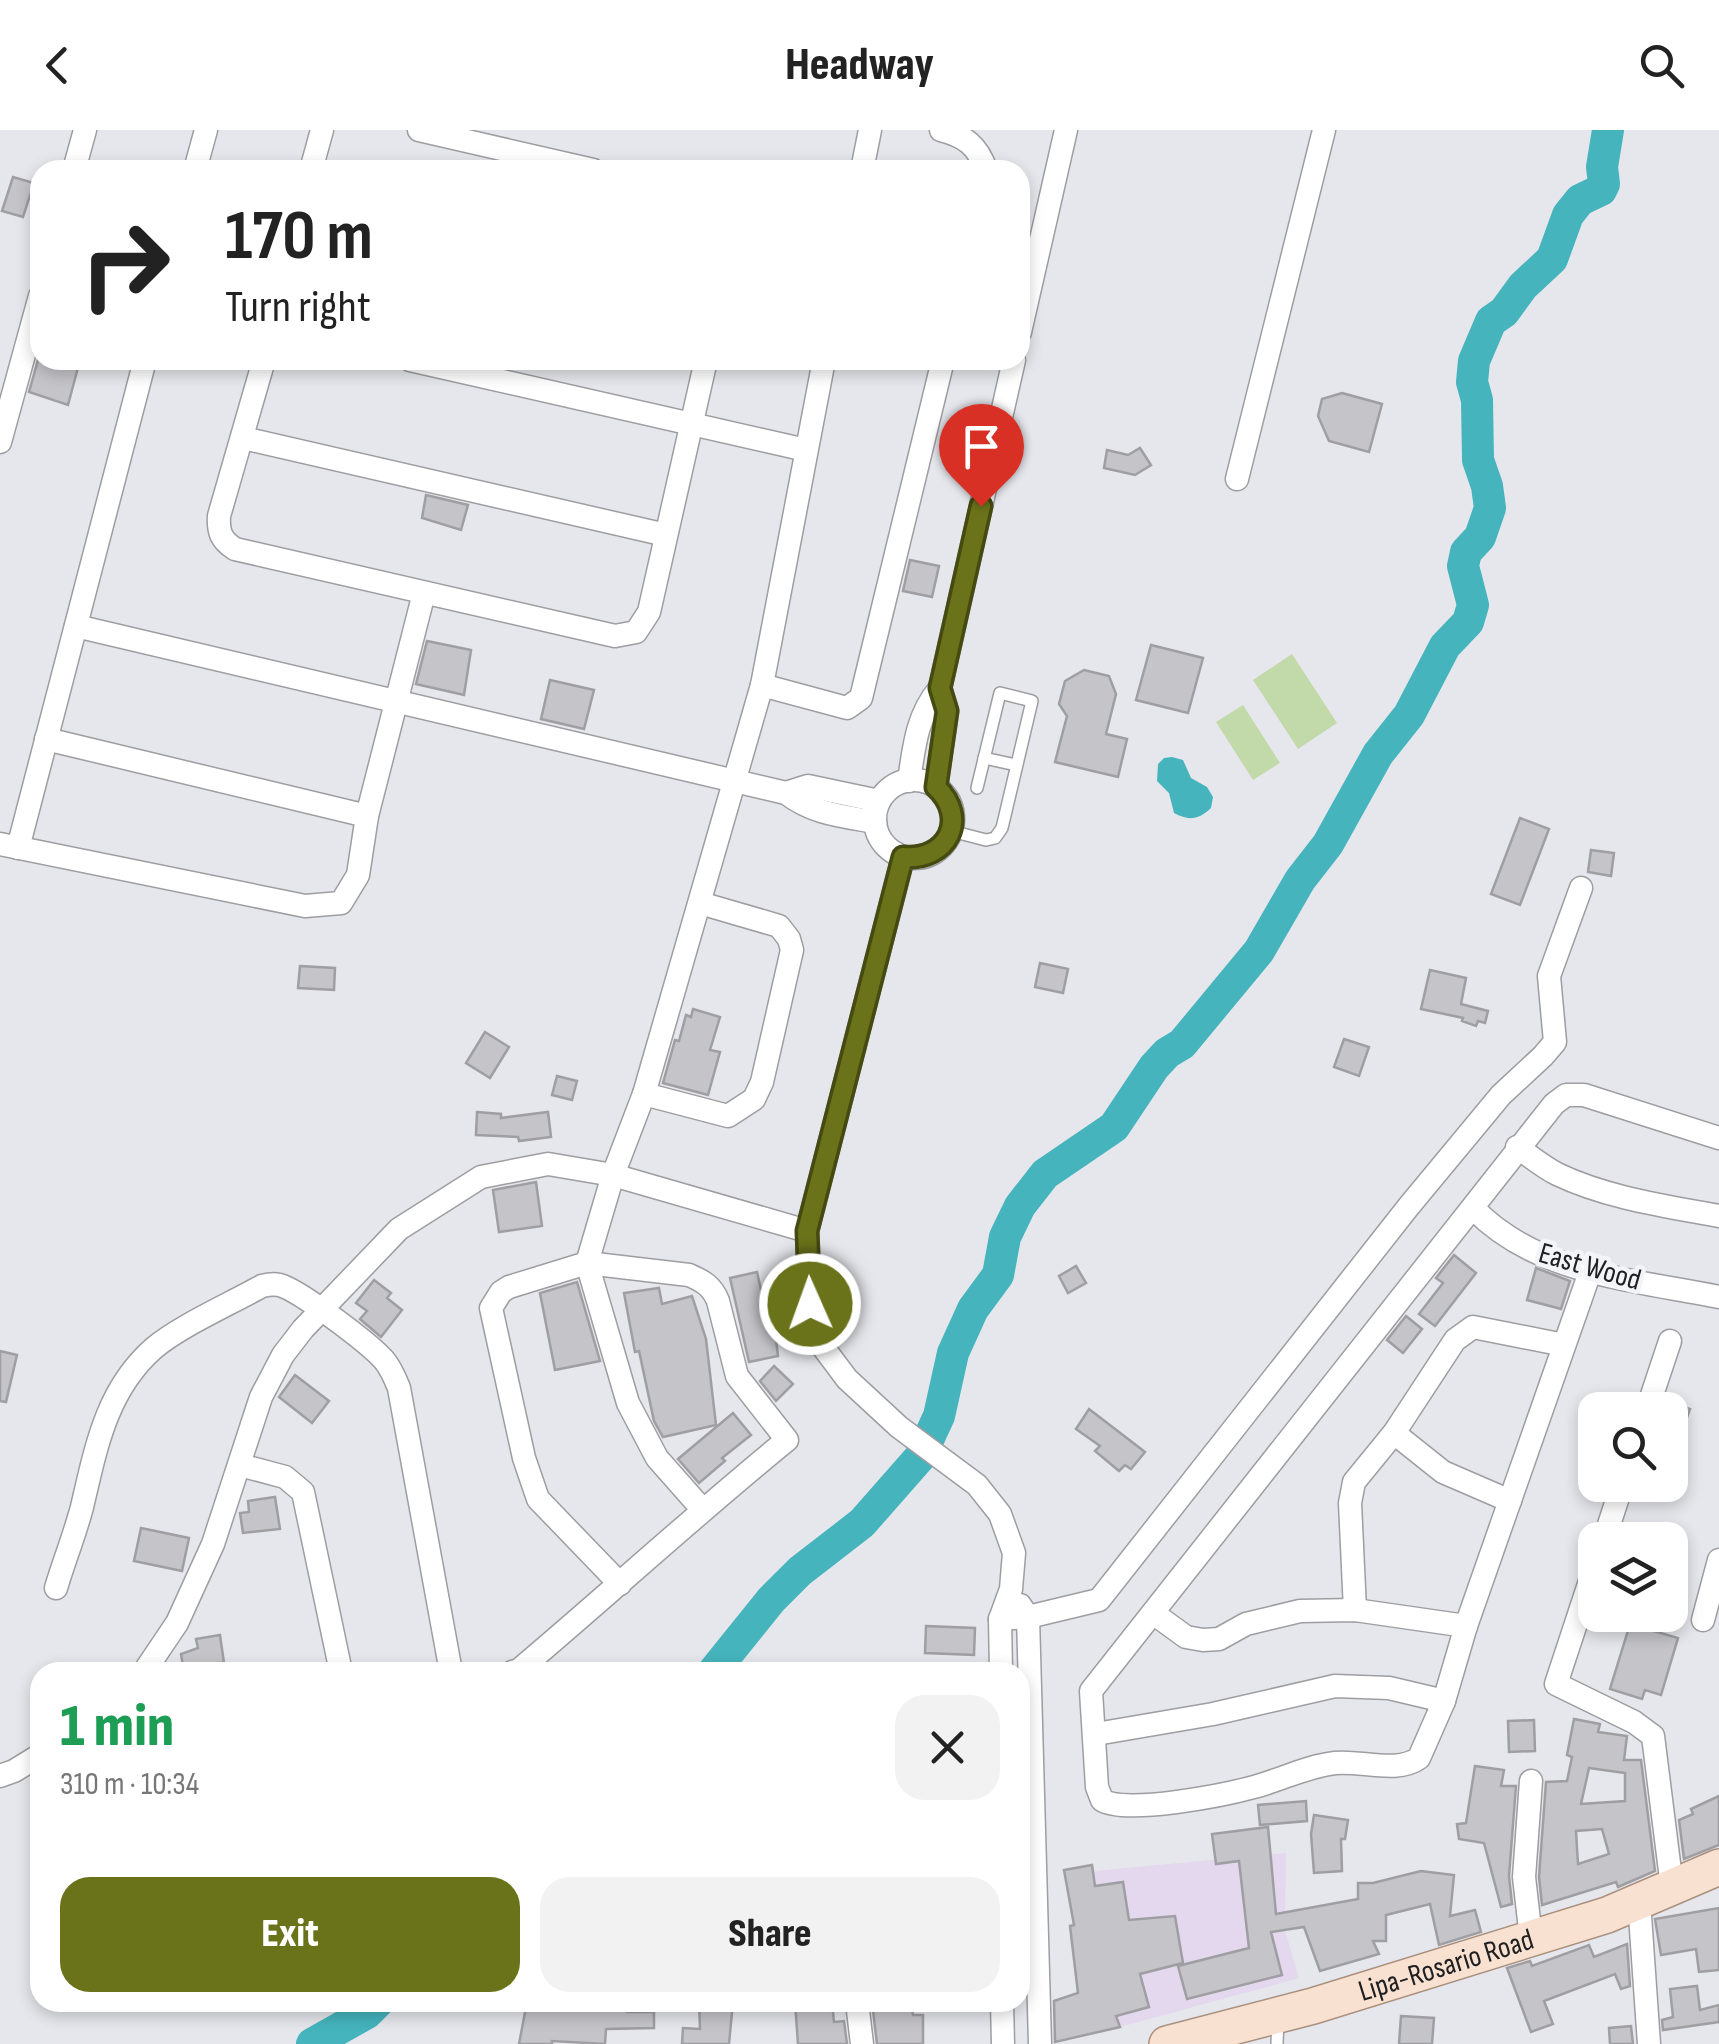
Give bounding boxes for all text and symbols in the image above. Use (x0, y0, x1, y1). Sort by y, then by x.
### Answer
icon: back (30, 38, 85, 93)
text: Headway (785, 38, 934, 93)
icon: search (1634, 38, 1689, 93)
text: 170 m (225, 195, 373, 279)
icon: right (60, 200, 190, 330)
text: Turn right (225, 280, 371, 335)
pin (939, 404, 1024, 507)
icon: arrive (954, 419, 1009, 474)
street label: East Wood (1534, 1235, 1645, 1299)
position arrow (758, 1252, 862, 1356)
map controls (1578, 1392, 1688, 1632)
button: search (1578, 1392, 1688, 1502)
button: layers (1578, 1522, 1688, 1632)
text: 1 min (60, 1691, 174, 1763)
button: close (895, 1695, 1000, 1800)
text: 310 m · 10:34 (60, 1765, 199, 1804)
button: Exit (60, 1877, 520, 1992)
button: Share (540, 1877, 1000, 1992)
street label: Lipa-Rosario Road (1354, 1922, 1538, 2010)

